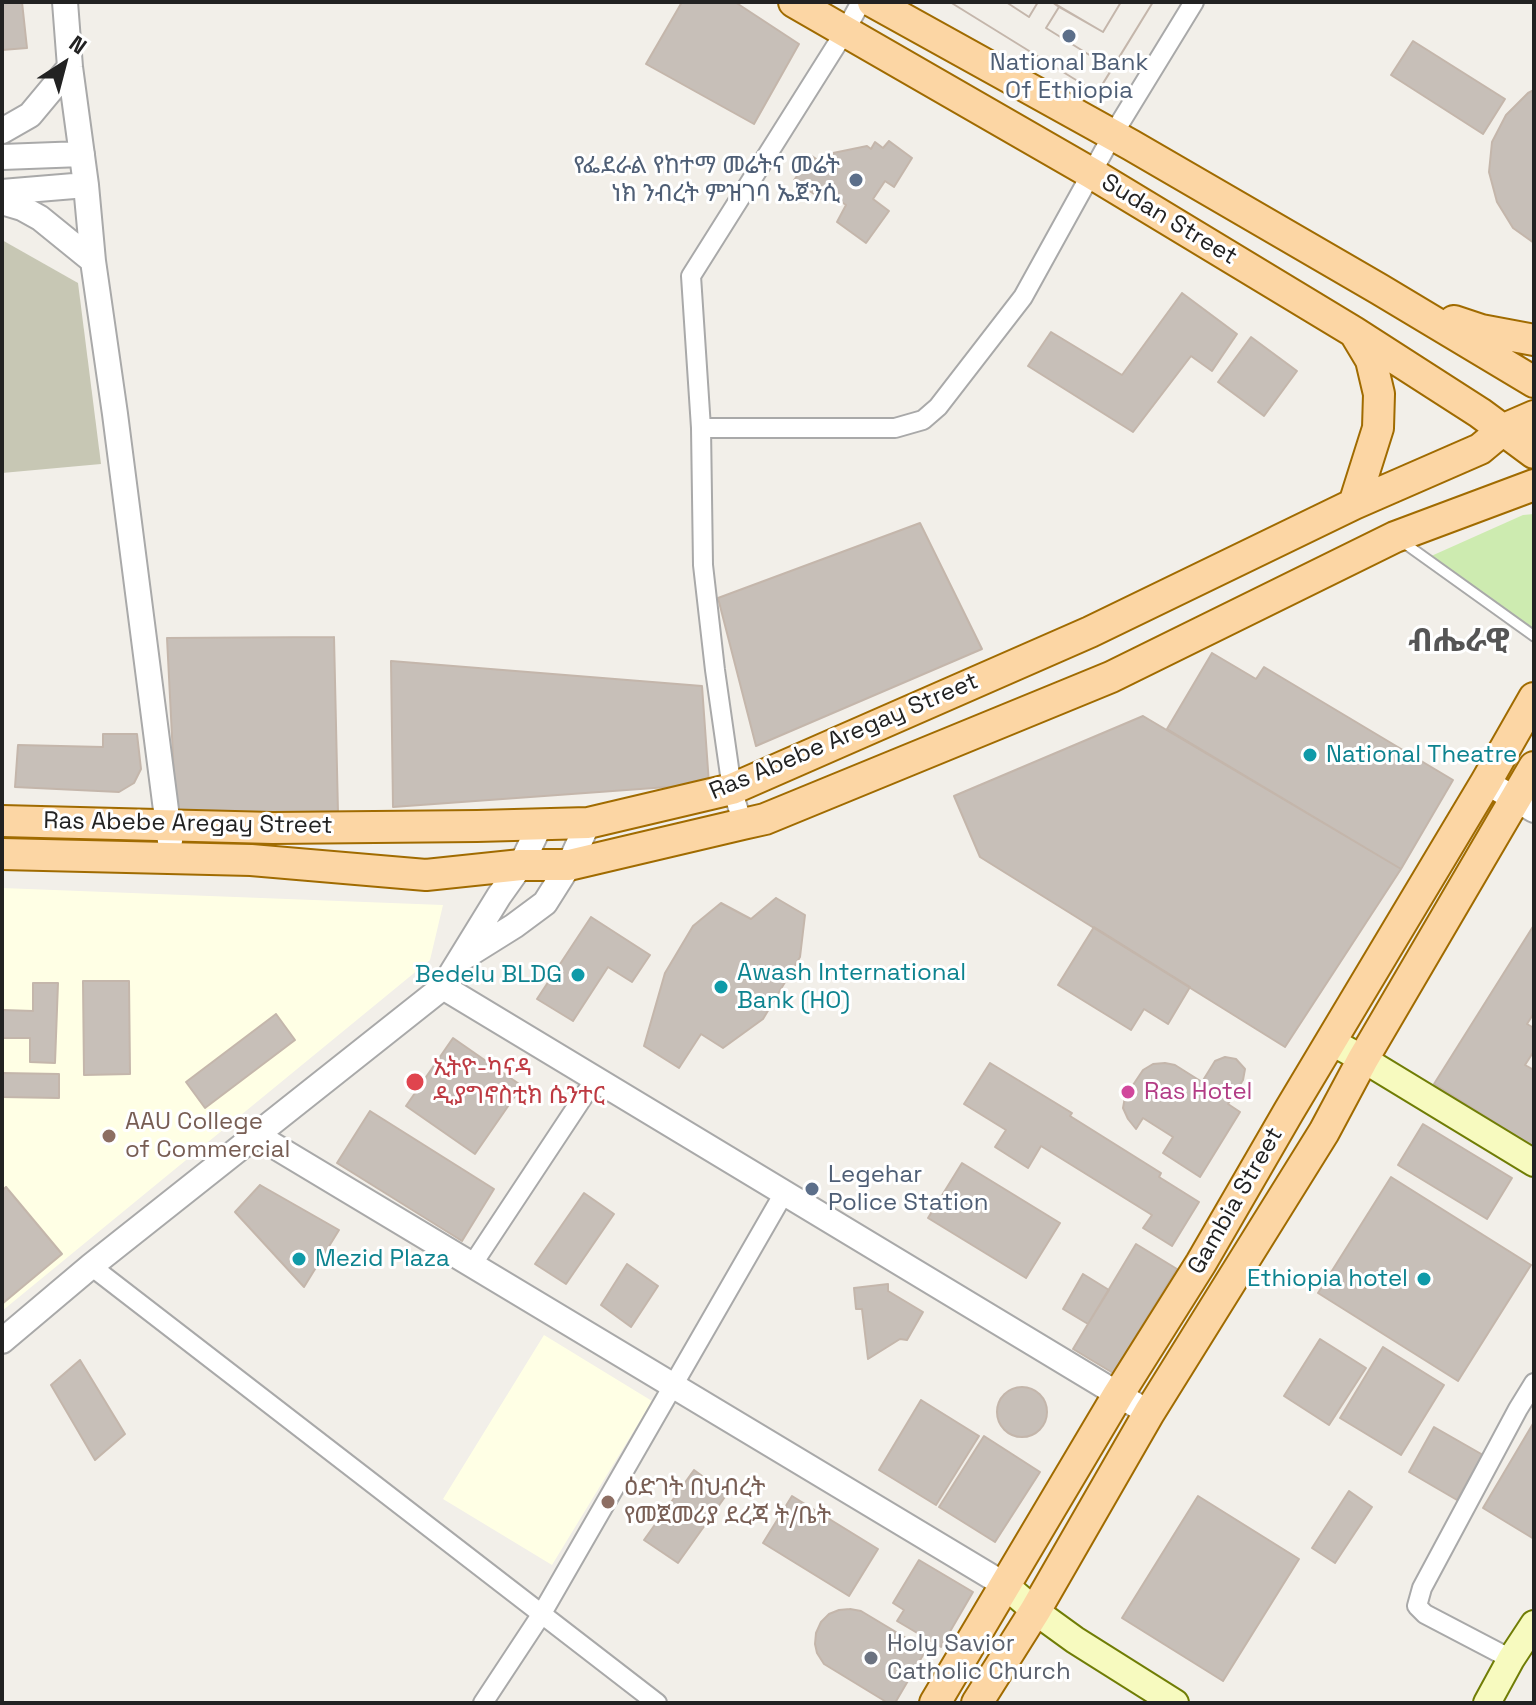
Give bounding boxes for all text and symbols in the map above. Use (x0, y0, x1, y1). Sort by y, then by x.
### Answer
north arrow (24, 24, 104, 104)
marker: National Bank Of Ethiopia (1060, 27, 1078, 45)
text: N (64, 29, 92, 60)
place label: National Bank Of Ethiopia (990, 49, 1148, 105)
place label: የፌደራል የከተማ መሬትና መሬት ነክ ንብረት ምዝገባ ኤጀንሲ (573, 152, 840, 208)
street label: Sudan Street (1096, 168, 1242, 272)
marker: የፌደራል የከተማ መሬትና መሬት ነክ ንብረት ምዝገባ ኤጀንሲ (847, 171, 865, 189)
district label: ብሔራዊ (1408, 623, 1510, 661)
street label: Ras Abebe Aregay Street (705, 667, 983, 807)
place label: National Theatre (1326, 741, 1517, 769)
marker: National Theatre (1301, 746, 1319, 764)
street label: Ras Abebe Aregay Street (43, 807, 333, 841)
place label: Awash International Bank (HO) (737, 959, 966, 1015)
place label: Bedelu BLDG (415, 961, 562, 989)
marker: Bedelu BLDG (569, 966, 587, 984)
marker: Awash International Bank (HO) (712, 978, 730, 996)
place label: ኢትዮ-ካናዳ ዲያግኖስቲክ ሴንተር (433, 1054, 605, 1110)
marker: ኢትዮ-ካናዳ ዲያግኖስቲክ ሴንተር (404, 1071, 426, 1093)
place label: Ras Hotel (1144, 1078, 1252, 1106)
marker: Ras Hotel (1119, 1083, 1137, 1101)
place label: AAU College of Commercial (125, 1108, 290, 1164)
street label: Gambia Street (1182, 1122, 1290, 1280)
marker: AAU College of Commercial (100, 1127, 118, 1145)
place label: Legehar Police Station (828, 1161, 989, 1217)
marker: Legehar Police Station (803, 1180, 821, 1198)
place label: Mezid Plaza (315, 1245, 450, 1273)
marker: Mezid Plaza (290, 1250, 308, 1268)
place label: Ethiopia hotel (1247, 1265, 1408, 1293)
marker: Ethiopia hotel (1415, 1270, 1433, 1288)
place label: ዕድገት በህብረት የመጀመሪያ ደረጃ ት/ቤት (624, 1474, 831, 1530)
marker: ዕድገት በህብረት የመጀመሪያ ደረጃ ት/ቤት (599, 1493, 617, 1511)
place label: Holy Savior Catholic Church (887, 1630, 1071, 1686)
marker: Holy Savior Catholic Church (862, 1649, 880, 1667)

